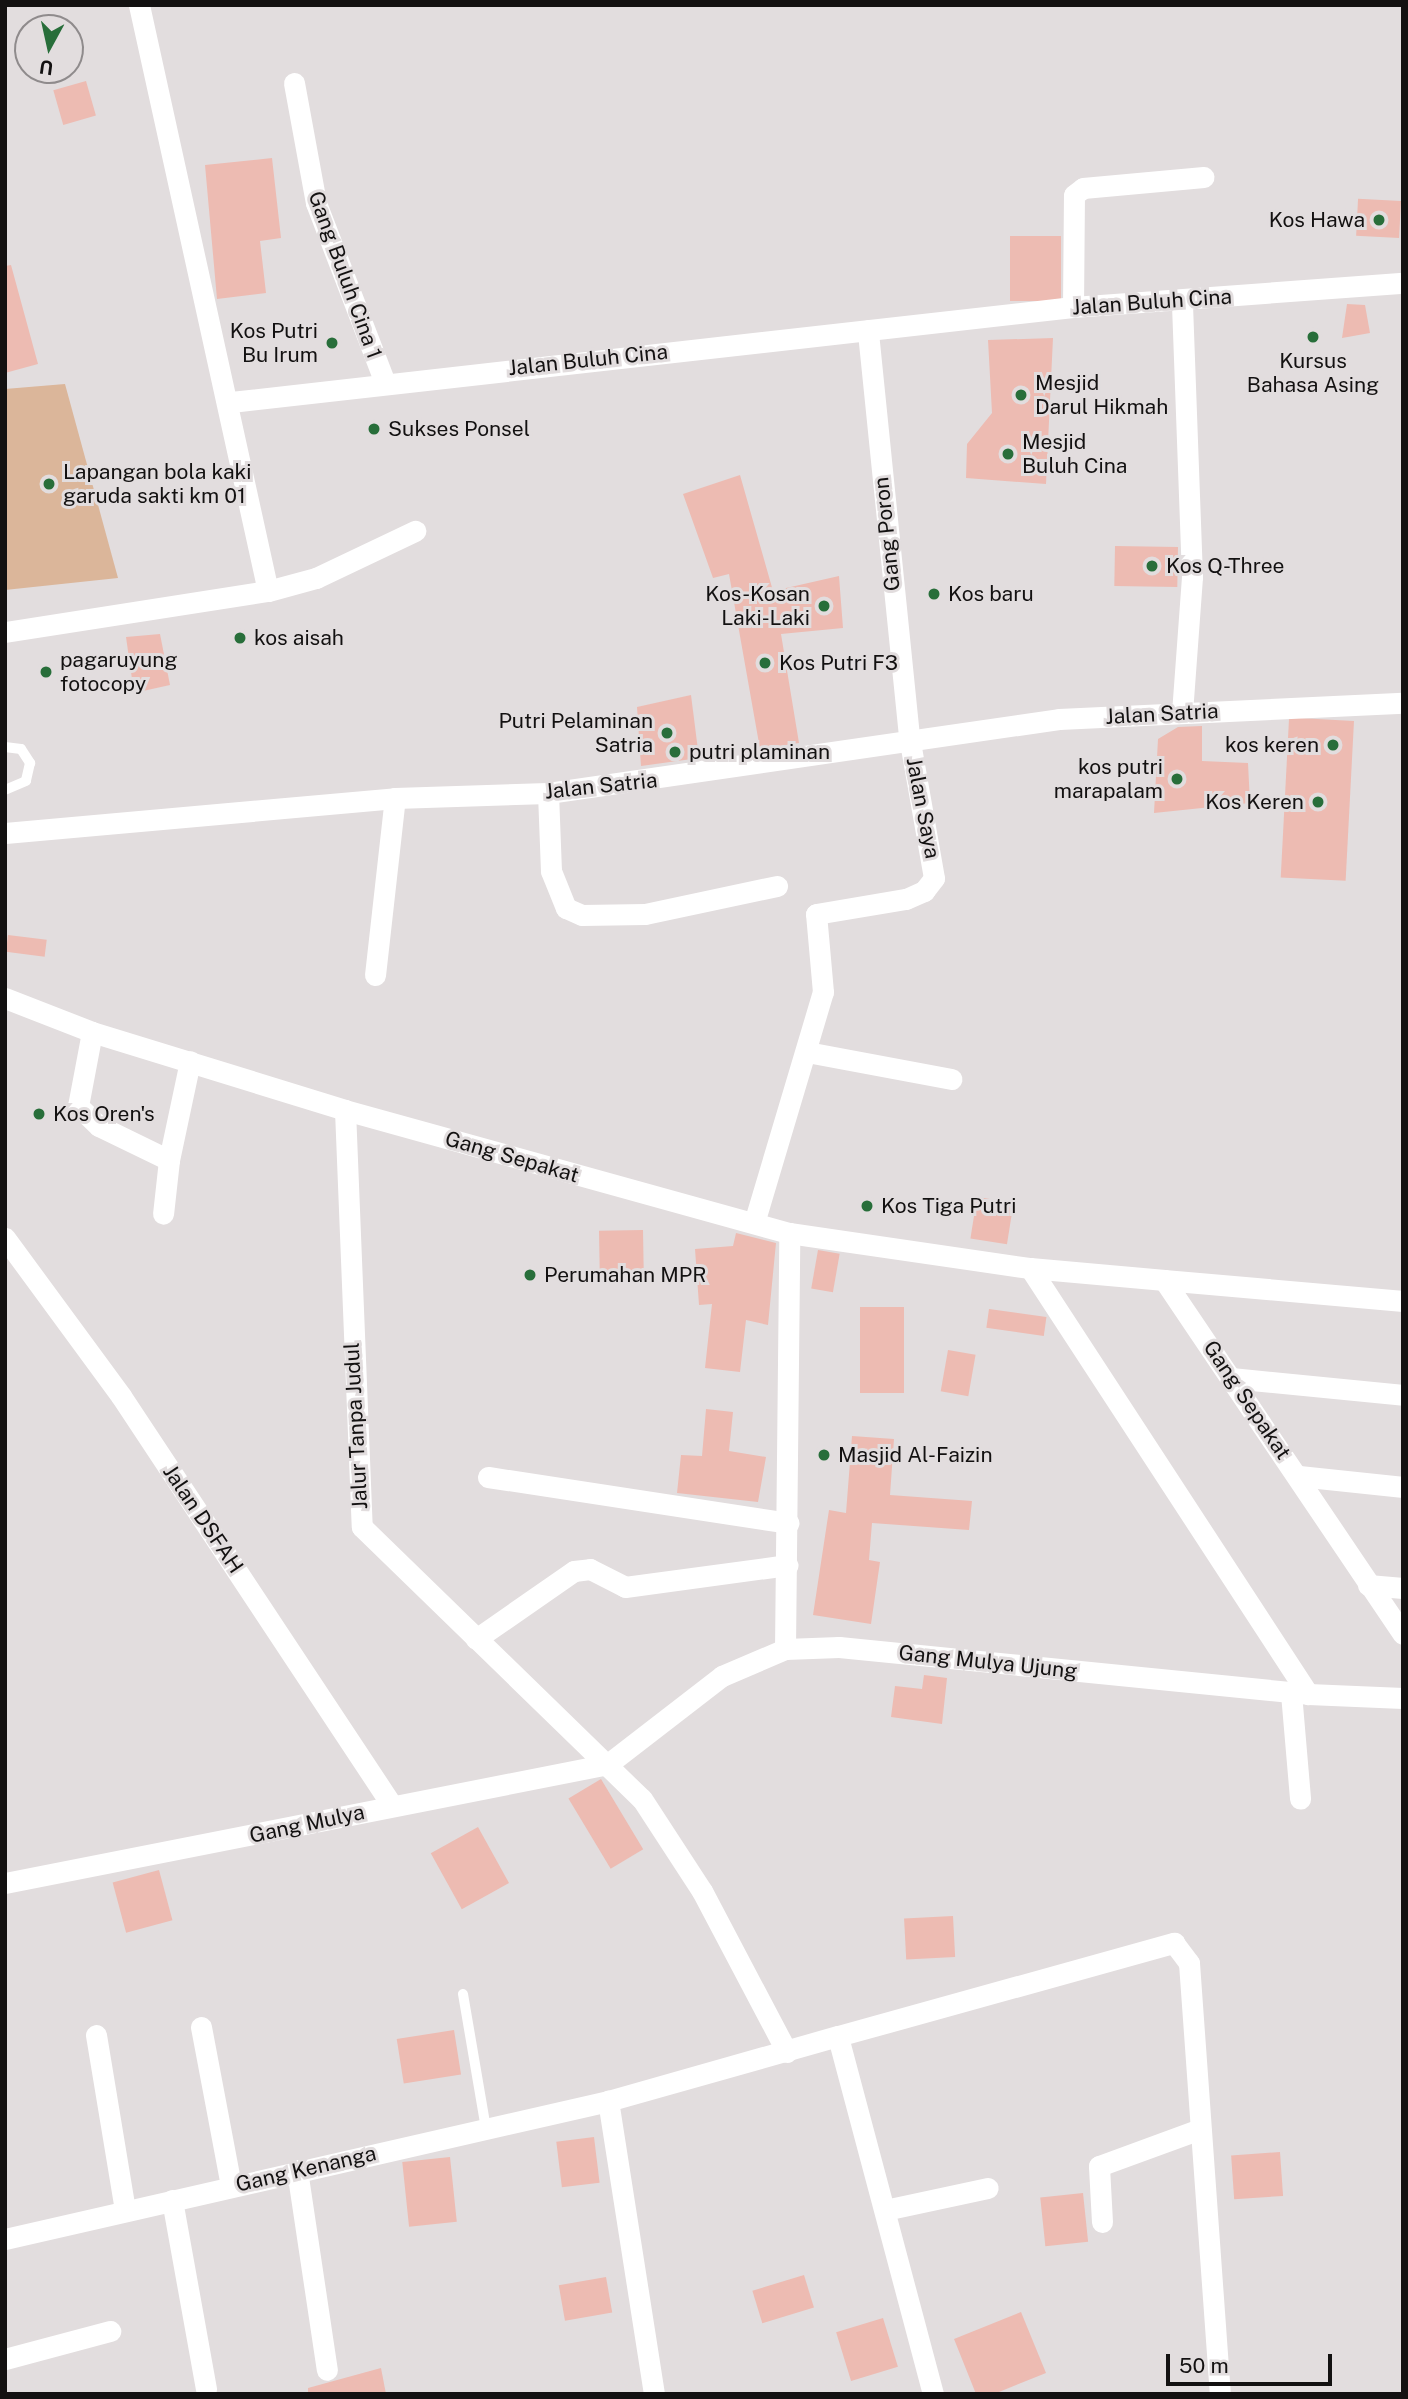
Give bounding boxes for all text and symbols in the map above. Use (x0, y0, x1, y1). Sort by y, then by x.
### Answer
north arrow (14, 14, 84, 84)
text: U (38, 56, 55, 80)
street label: Gang Buluh Cina 1 (303, 188, 387, 362)
place label: Kos Hawa (1269, 207, 1365, 233)
marker: Kos Hawa (1371, 212, 1387, 228)
street label: Jalan Buluh Cina (1071, 284, 1233, 320)
place label: Kos Putri Bu Irum (230, 318, 318, 368)
marker: Kursus Bahasa Asing (1305, 329, 1321, 345)
marker: Kos Putri Bu Irum (324, 335, 340, 351)
street label: Jalan Buluh Cina (507, 339, 669, 381)
place label: Kursus Bahasa Asing (1247, 348, 1379, 398)
place label: Mesjid Darul Hikmah (1035, 370, 1168, 420)
marker: Mesjid Darul Hikmah (1013, 387, 1029, 403)
place label: Sukses Ponsel (388, 416, 530, 442)
marker: Sukses Ponsel (366, 421, 382, 437)
place label: Mesjid Buluh Cina (1022, 429, 1127, 479)
marker: Mesjid Buluh Cina (1000, 446, 1016, 462)
place label: Lapangan bola kaki garuda sakti km 01 (63, 459, 252, 509)
marker: Lapangan bola kaki garuda sakti km 01 (41, 476, 57, 492)
street label: Gang Poron (868, 476, 906, 592)
place label: Kos Q-Three (1166, 553, 1285, 579)
marker: Kos Q-Three (1144, 558, 1160, 574)
place label: Kos-Kosan Laki-Laki (705, 581, 810, 631)
place label: Kos baru (948, 581, 1034, 607)
marker: Kos baru (926, 586, 942, 602)
marker: Kos-Kosan Laki-Laki (816, 598, 832, 614)
place label: kos aisah (254, 625, 344, 651)
marker: kos aisah (232, 630, 248, 646)
place label: pagaruyung fotocopy (60, 647, 178, 697)
place label: Kos Putri F3 (779, 650, 898, 676)
marker: Kos Putri F3 (757, 655, 773, 671)
marker: pagaruyung fotocopy (38, 664, 54, 680)
street label: Jalan Satria (1105, 698, 1219, 730)
place label: Putri Pelaminan Satria (499, 708, 653, 758)
marker: Putri Pelaminan Satria (659, 725, 675, 741)
place label: kos keren (1225, 732, 1319, 758)
marker: kos keren (1325, 737, 1341, 753)
place label: putri plaminan (689, 739, 830, 765)
marker: putri plaminan (667, 744, 683, 760)
place label: kos putri marapalam (1054, 754, 1163, 804)
street label: Jalan Saya (901, 755, 945, 861)
street label: Jalan Satria (543, 768, 659, 804)
marker: kos putri marapalam (1169, 771, 1185, 787)
place label: Kos Keren (1205, 789, 1304, 815)
marker: Kos Keren (1310, 794, 1326, 810)
place label: Kos Oren's (53, 1101, 155, 1127)
marker: Kos Oren's (31, 1106, 47, 1122)
street label: Gang Sepakat (442, 1126, 582, 1188)
place label: Kos Tiga Putri (881, 1193, 1016, 1219)
marker: Kos Tiga Putri (859, 1198, 875, 1214)
place label: Perumahan MPR (544, 1262, 706, 1288)
marker: Perumahan MPR (522, 1267, 538, 1283)
street label: Gang Sepakat (1198, 1336, 1296, 1464)
street label: Jalur Tanpa Judul (339, 1342, 373, 1510)
place label: Masjid Al-Faizin (838, 1442, 993, 1468)
marker: Masjid Al-Faizin (816, 1447, 832, 1463)
street label: Jalan DSFAH (157, 1460, 249, 1578)
street label: Gang Mulya Ujung (897, 1640, 1079, 1684)
street label: Gang Mulya (247, 1800, 367, 1848)
street label: Gang Kenanga (233, 2141, 379, 2197)
scale bar (1170, 2340, 1336, 2384)
text: 50 m (1179, 2353, 1229, 2378)

